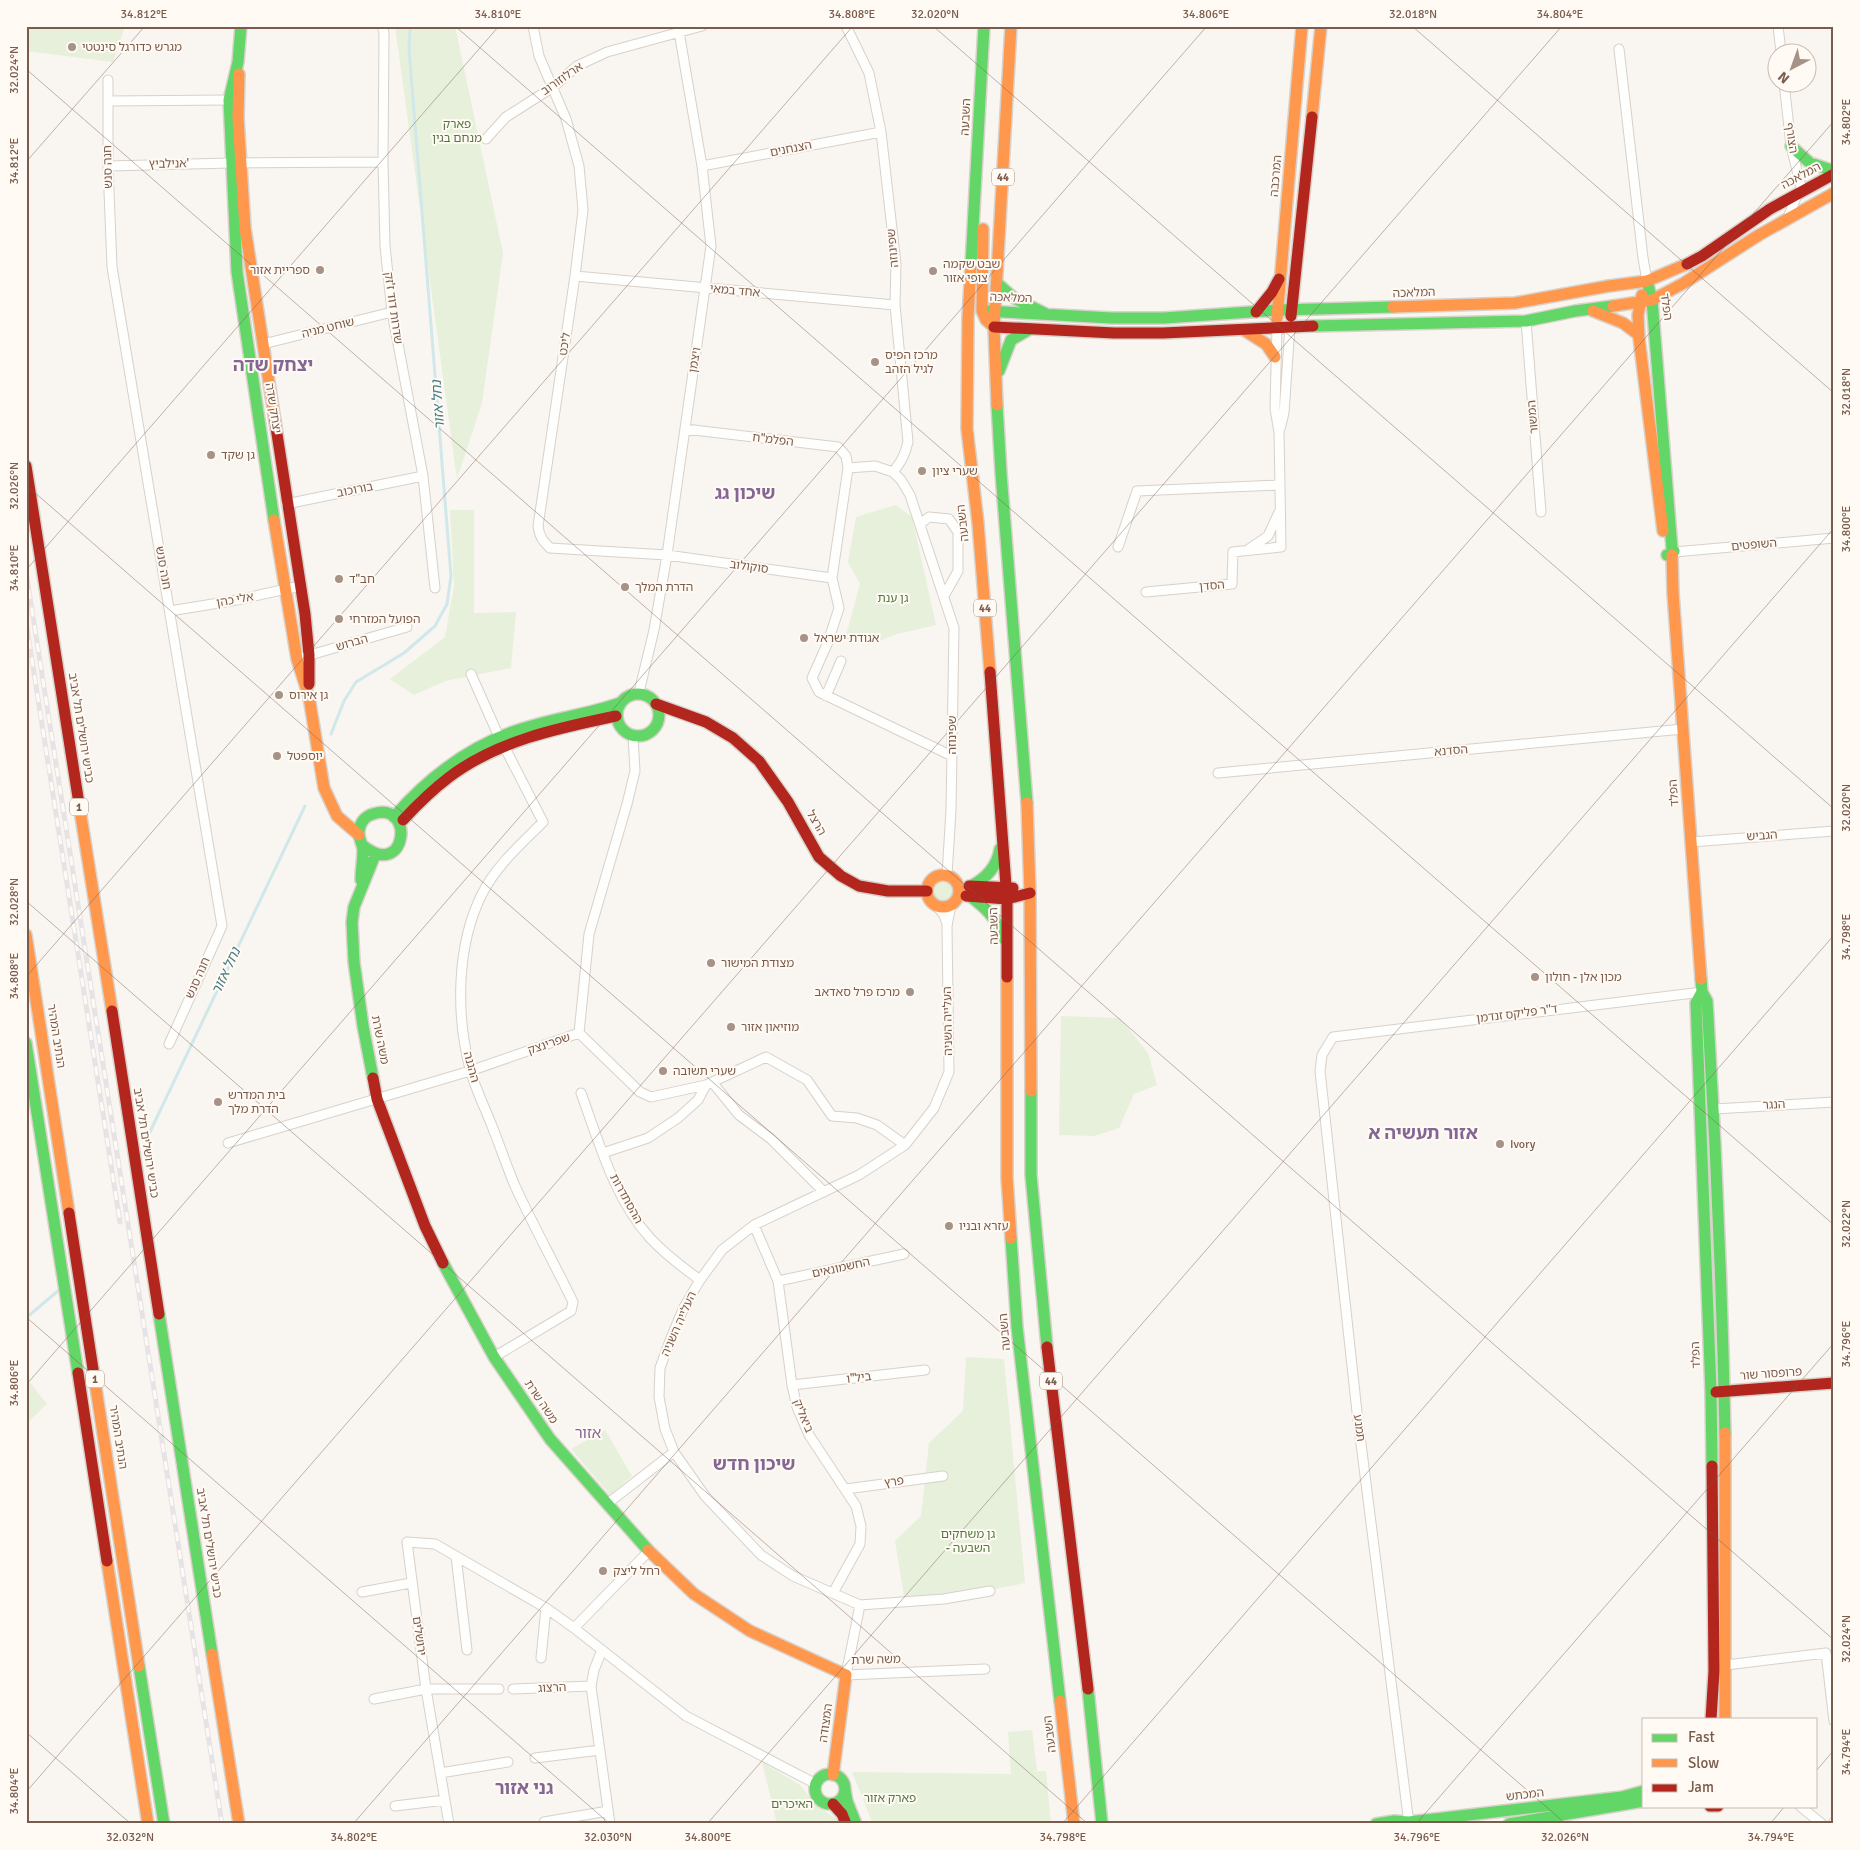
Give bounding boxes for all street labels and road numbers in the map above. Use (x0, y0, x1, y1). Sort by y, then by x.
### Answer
street label: ארלוזורוב (538, 59, 586, 99)
street label: השבעה (958, 98, 974, 136)
street label: הצורף (1781, 122, 1801, 154)
street label: הצנחנים (769, 138, 813, 160)
street label: חנה סנש (100, 145, 116, 189)
street label: המרכבה (1267, 154, 1285, 198)
street label: אנילביץ' (149, 156, 189, 172)
street label: המלאכה (1779, 159, 1823, 193)
road number: 44 (992, 168, 1014, 186)
street label: שפינוזה (884, 228, 902, 268)
street label: שדרות דוד ז'זק (381, 271, 405, 345)
street label: אחד במאי (709, 281, 761, 301)
street label: המלאכה (1392, 285, 1436, 301)
street label: המלאכה (989, 290, 1033, 306)
street label: הפלד (1657, 292, 1675, 322)
street label: שוחט מניה (300, 314, 356, 342)
street label: ליכט (556, 331, 574, 357)
street label: ויצמן (686, 346, 704, 374)
street label: יצחק שדה (262, 382, 284, 434)
street label: המשור (1524, 399, 1542, 435)
street label: הפלמ"ח (752, 430, 794, 450)
street label: בורוכוב (335, 479, 375, 501)
street label: השבעה (954, 504, 972, 542)
street label: השופטים (1730, 536, 1778, 554)
street label: חנה סנש (152, 545, 174, 591)
street label: סוקולוב (729, 557, 770, 577)
street label: הסדן (1199, 577, 1225, 595)
street label: אלי כהן (215, 589, 255, 611)
road number: 44 (974, 600, 996, 616)
street label: הברוש (334, 631, 370, 655)
street label: כביש ירושלים תל אביב (65, 672, 97, 784)
street label: שפינוזה (945, 715, 960, 755)
street label: הסדנא (1433, 742, 1469, 760)
street label: הפלד (1666, 779, 1682, 807)
road number: 1 (70, 799, 88, 816)
street label: הרצל (803, 808, 829, 838)
street label: הגביש (1746, 827, 1778, 845)
street label: השבעה (986, 907, 1002, 945)
street label: חנה סנש (182, 955, 214, 1001)
street label: העלייה השניה (940, 986, 956, 1056)
street label: ד''ר פליקס זנדמן (1475, 1002, 1559, 1026)
street label: הנתיב המהיר (44, 1003, 68, 1069)
street label: משה שרת (368, 1014, 392, 1066)
street label: שפרינצק (526, 1030, 572, 1058)
street label: ההגנה (460, 1050, 482, 1084)
street label: כביש ירושלים תל אביב (130, 1087, 162, 1199)
street label: הנגר (1762, 1097, 1786, 1113)
street label: ההסתדרות (606, 1171, 646, 1227)
street label: החשמונאים (811, 1255, 871, 1281)
street label: העלייה השניה (658, 1289, 700, 1359)
street label: השבעה (996, 1313, 1014, 1351)
street label: הפלד (1688, 1341, 1704, 1369)
street label: פרופסור שור (1739, 1364, 1803, 1384)
street label: ביל"ו (846, 1369, 872, 1387)
road number: 1 (86, 1370, 104, 1388)
road number: 44 (1040, 1372, 1062, 1390)
street label: משה שרת (521, 1377, 561, 1427)
street label: ביאליק (789, 1397, 817, 1435)
street label: הנתיב המהיר (106, 1404, 130, 1470)
street label: תמנע (1350, 1413, 1368, 1443)
street label: פרץ (883, 1473, 905, 1491)
street label: כביש ירושלים תל אביב (193, 1487, 225, 1599)
street label: ירושלים (409, 1615, 429, 1657)
street label: משה שרת (851, 1652, 901, 1668)
street label: הרצוג (537, 1680, 567, 1696)
street label: המצודה (816, 1702, 836, 1744)
street label: השבעה (1040, 1714, 1060, 1754)
street label: המכתש (1505, 1785, 1545, 1805)

